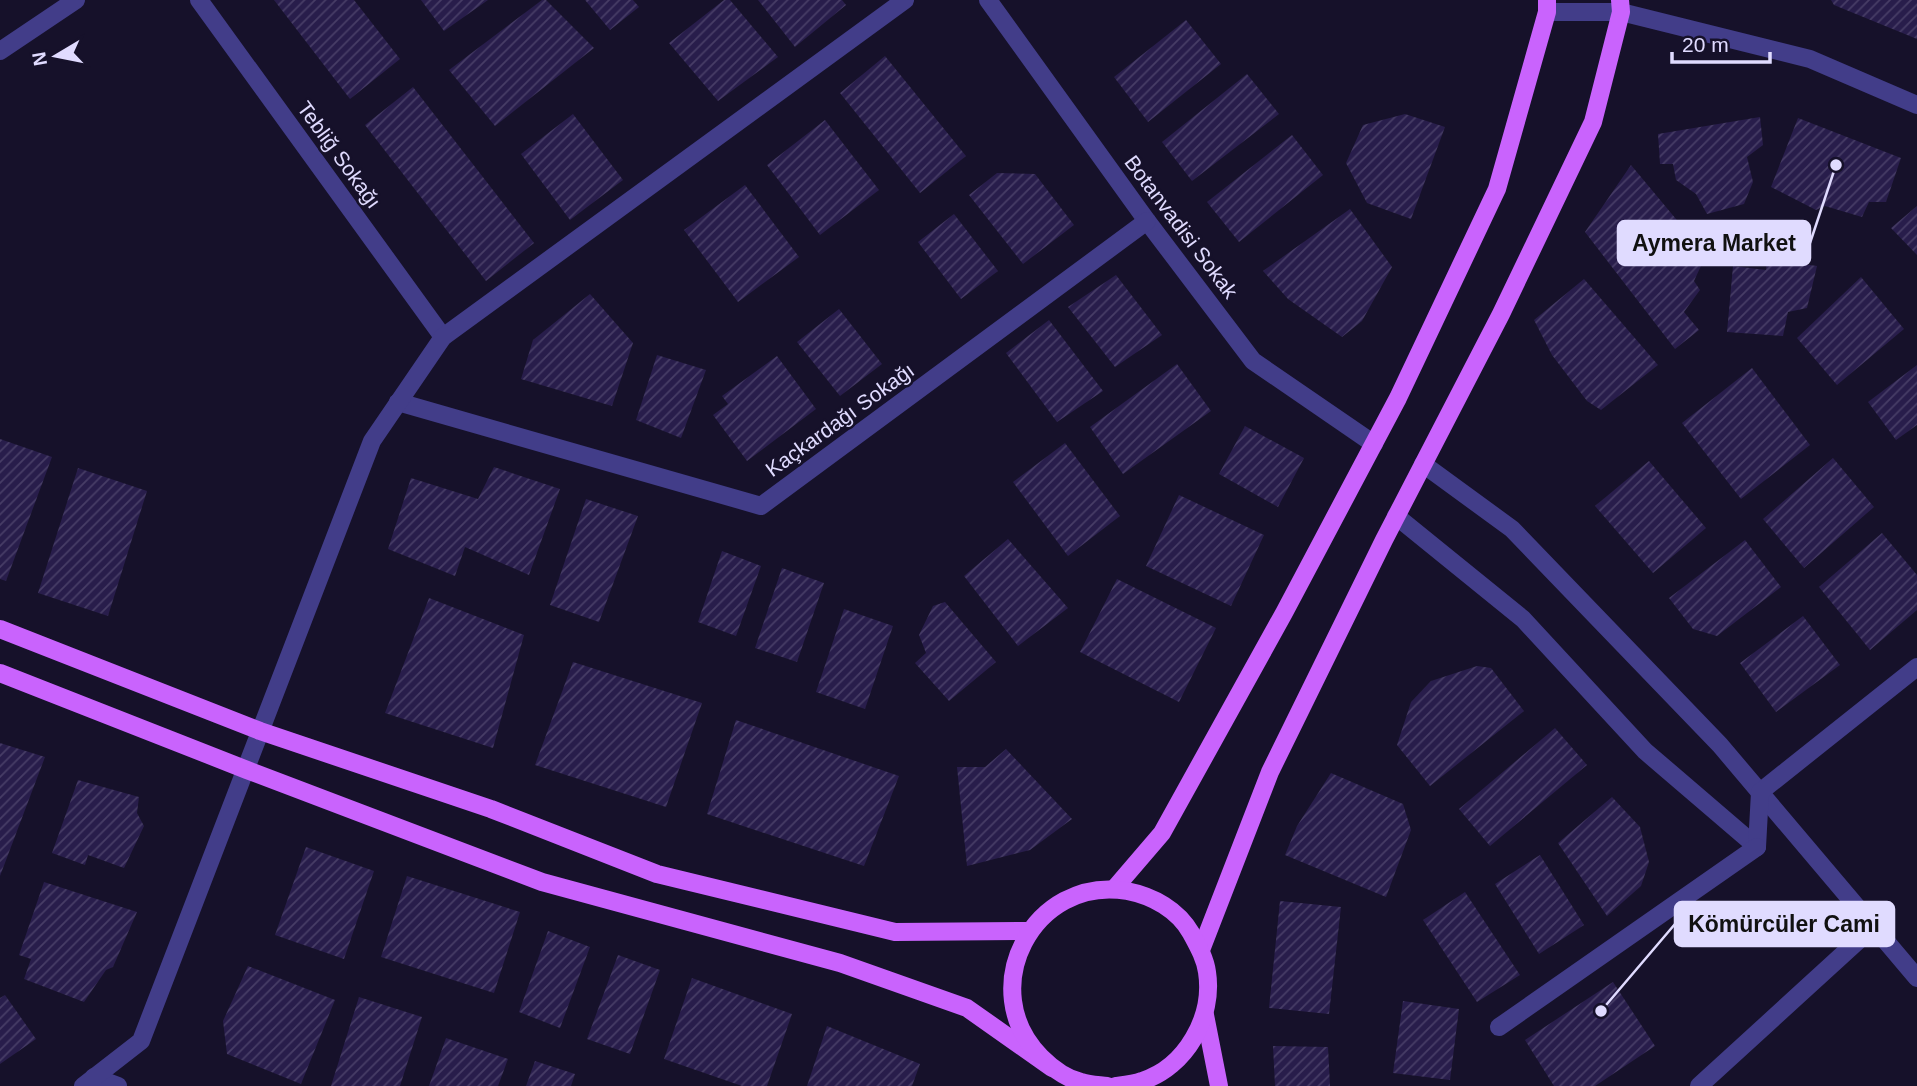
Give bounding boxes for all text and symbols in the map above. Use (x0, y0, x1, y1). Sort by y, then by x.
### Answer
north arrow (21, 21, 91, 91)
scale bar (1672, 21, 1770, 65)
text: 20 m (1682, 33, 1729, 56)
text: N (28, 50, 51, 67)
street label: Tebliğ Sokağı (293, 97, 386, 212)
street label: Botanvadisi Sokak (1120, 151, 1243, 303)
callout: Aymera Market (1618, 221, 1810, 265)
text: Aymera Market (1632, 230, 1796, 256)
street label: Kaçkardağı Sokağı (761, 358, 918, 481)
callout: Kömürcüler Cami (1675, 902, 1894, 946)
text: Kömürcüler Cami (1688, 911, 1880, 937)

